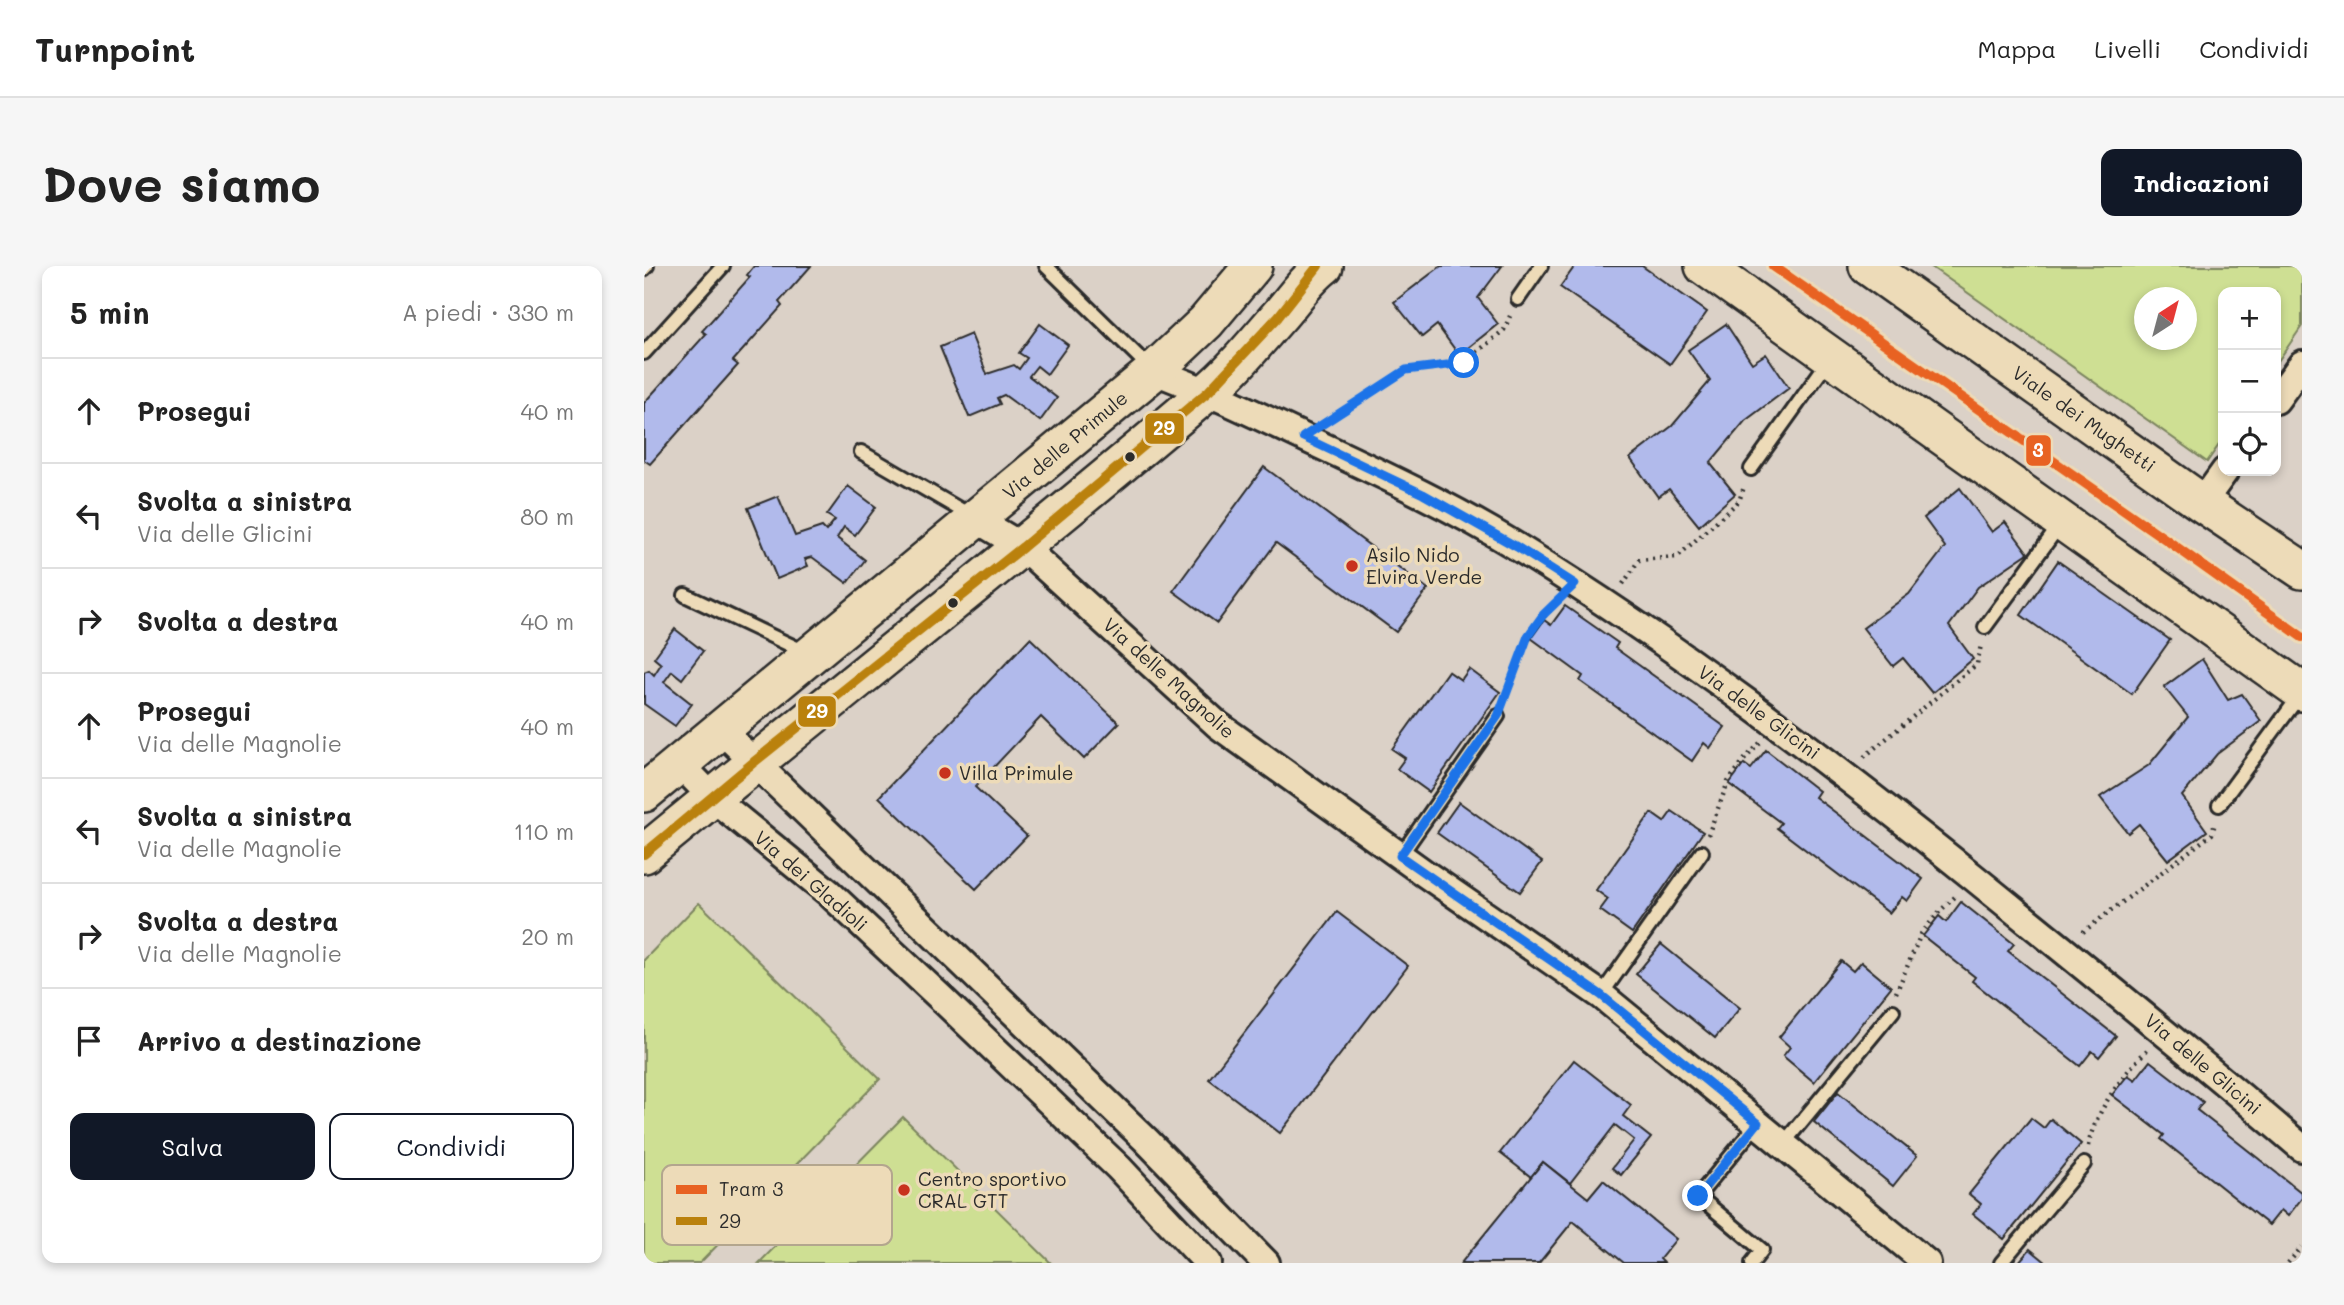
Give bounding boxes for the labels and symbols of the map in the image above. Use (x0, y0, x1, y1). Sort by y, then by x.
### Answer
north arrow (2134, 287, 2197, 350)
route start (1448, 347, 1479, 378)
street label: Viale dei Mughetti (2008, 360, 2161, 478)
street label: Via delle Primule (997, 385, 1133, 504)
line badge: 29 (1144, 412, 1185, 445)
text: 29 (1153, 415, 1176, 440)
line badge: 3 (2025, 434, 2052, 467)
text: 3 (2032, 437, 2044, 462)
unlabelled marker (1123, 450, 1137, 464)
place label: Asilo Nido Elvira Verde (1366, 542, 1482, 589)
marker: Asilo Nido Elvira Verde (1344, 558, 1360, 574)
unlabelled marker (946, 596, 960, 610)
street label: Via delle Magnolie (1098, 612, 1241, 744)
street label: Via delle Glicini (1693, 659, 1825, 764)
line badge: 29 (797, 695, 837, 728)
text: 29 (806, 698, 829, 723)
place label: Villa Primule (959, 760, 1074, 785)
marker: Villa Primule (937, 765, 953, 781)
street label: Via dei Gladioli (750, 825, 873, 937)
street label: Via delle Glicini (2140, 1007, 2267, 1120)
legend (662, 1165, 892, 1245)
place label: Centro sportivo CRAL GTT (918, 1166, 1066, 1213)
text: Tram 3 (719, 1176, 783, 1201)
route end (1682, 1180, 1713, 1211)
marker: Centro sportivo CRAL GTT (896, 1182, 912, 1198)
text: 29 (719, 1208, 741, 1233)

